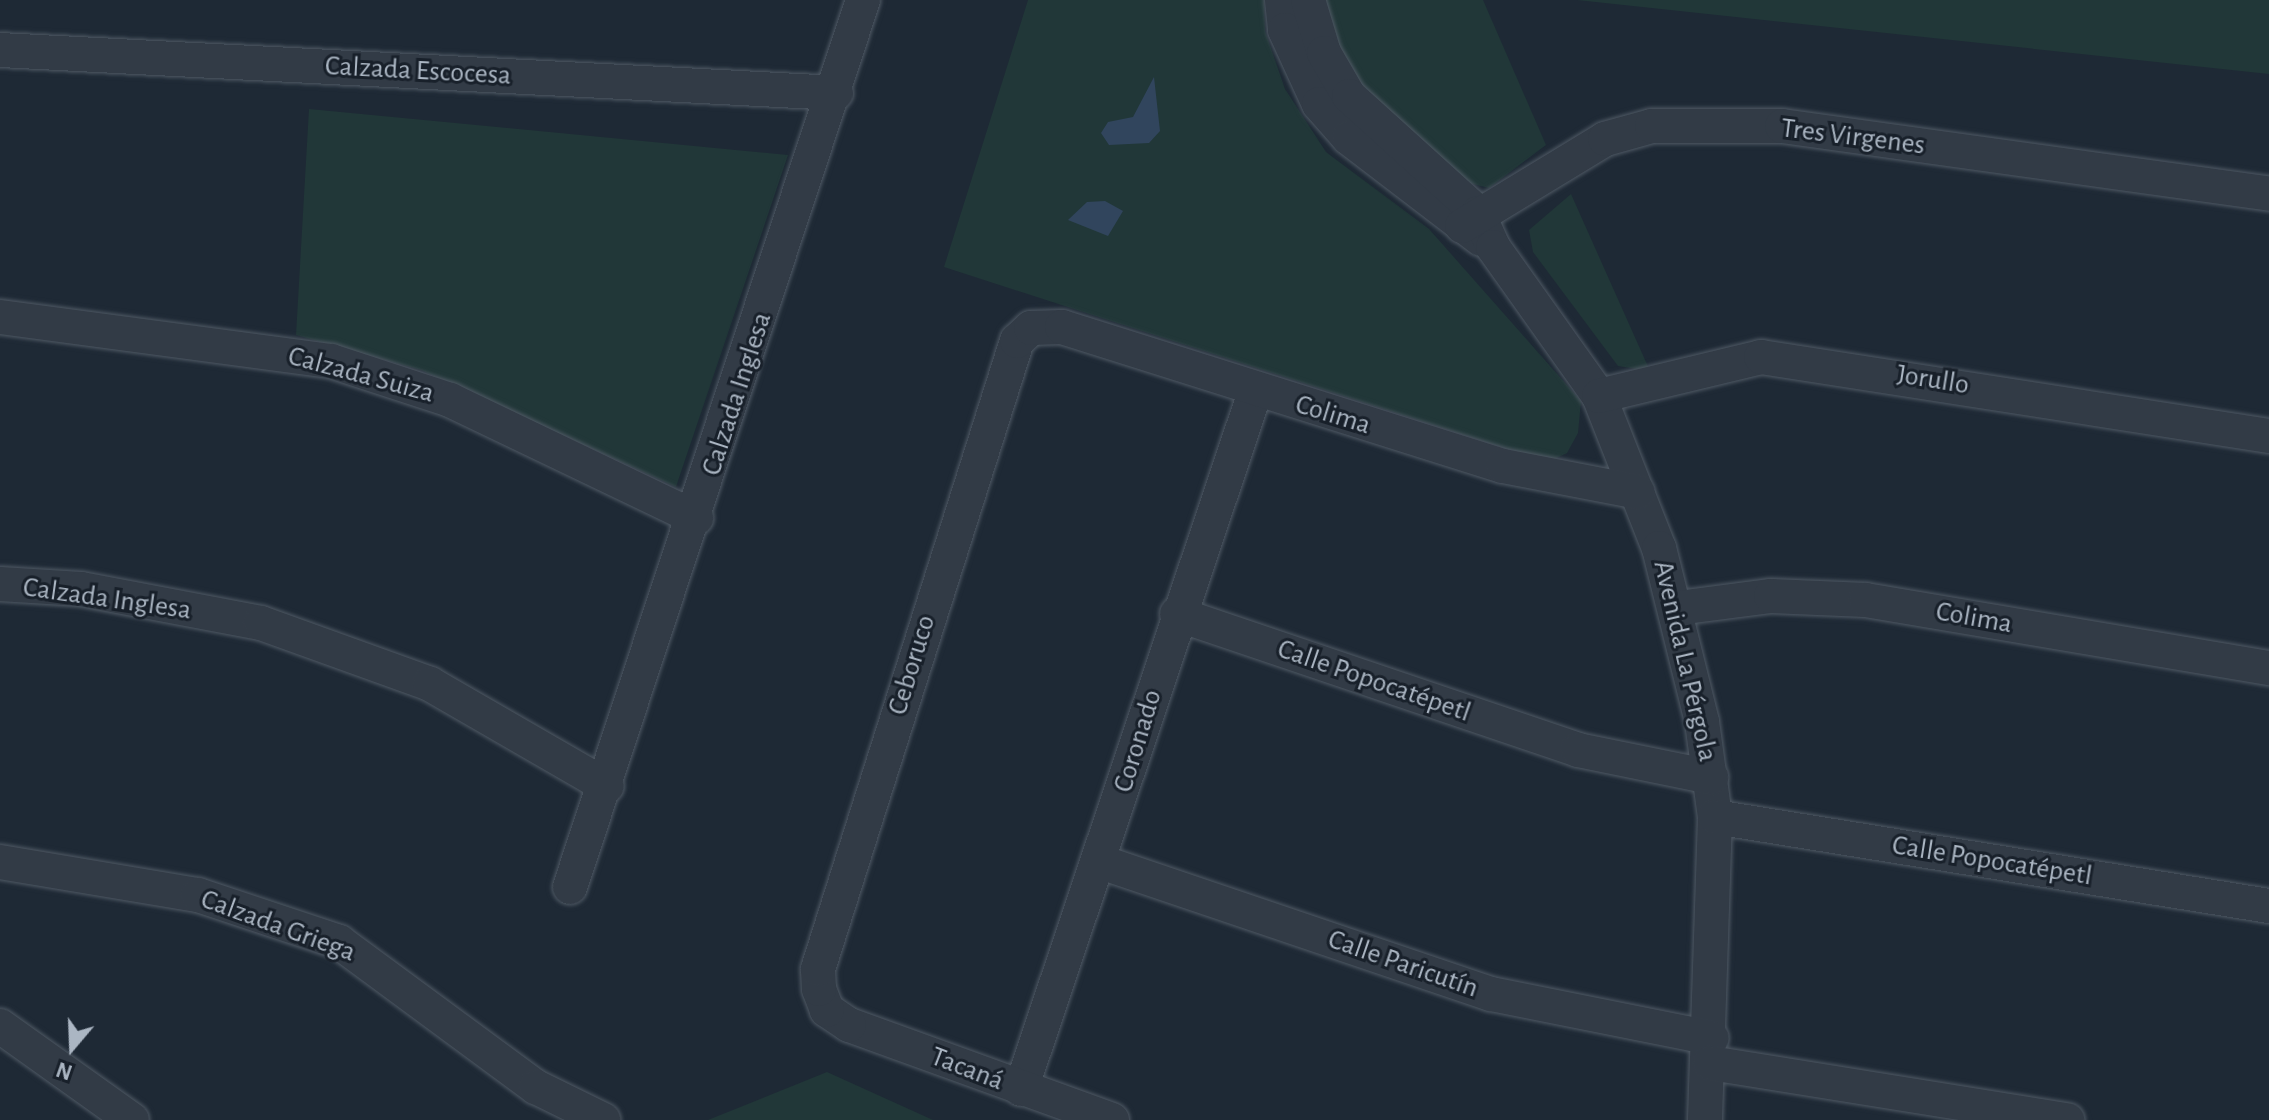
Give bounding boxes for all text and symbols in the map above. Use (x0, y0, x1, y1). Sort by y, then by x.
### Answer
street label: Calzada Escocesa (324, 49, 512, 93)
street label: Tres Virgenes (1779, 112, 1927, 162)
street label: Calzada Inglesa (695, 308, 779, 480)
street label: Calzada Suiza (284, 339, 438, 411)
street label: Jorullo (1895, 358, 1971, 402)
street label: Colima (1291, 388, 1375, 442)
street label: Avenida La Pérgola (1646, 557, 1724, 765)
street label: Calzada Inglesa (21, 571, 193, 627)
street label: Colima (1933, 595, 2015, 641)
street label: Ceboruco (881, 611, 943, 719)
street label: Calle Popocatépetl (1273, 632, 1475, 730)
street label: Coronado (1107, 686, 1169, 796)
street label: Calle Popocatépetl (1890, 829, 2094, 893)
street label: Calzada Griega (196, 883, 360, 969)
street label: Calle Paricutín (1324, 923, 1482, 1005)
north arrow (32, 1008, 112, 1088)
street label: Tacaná (926, 1040, 1008, 1098)
text: N (53, 1058, 75, 1084)

